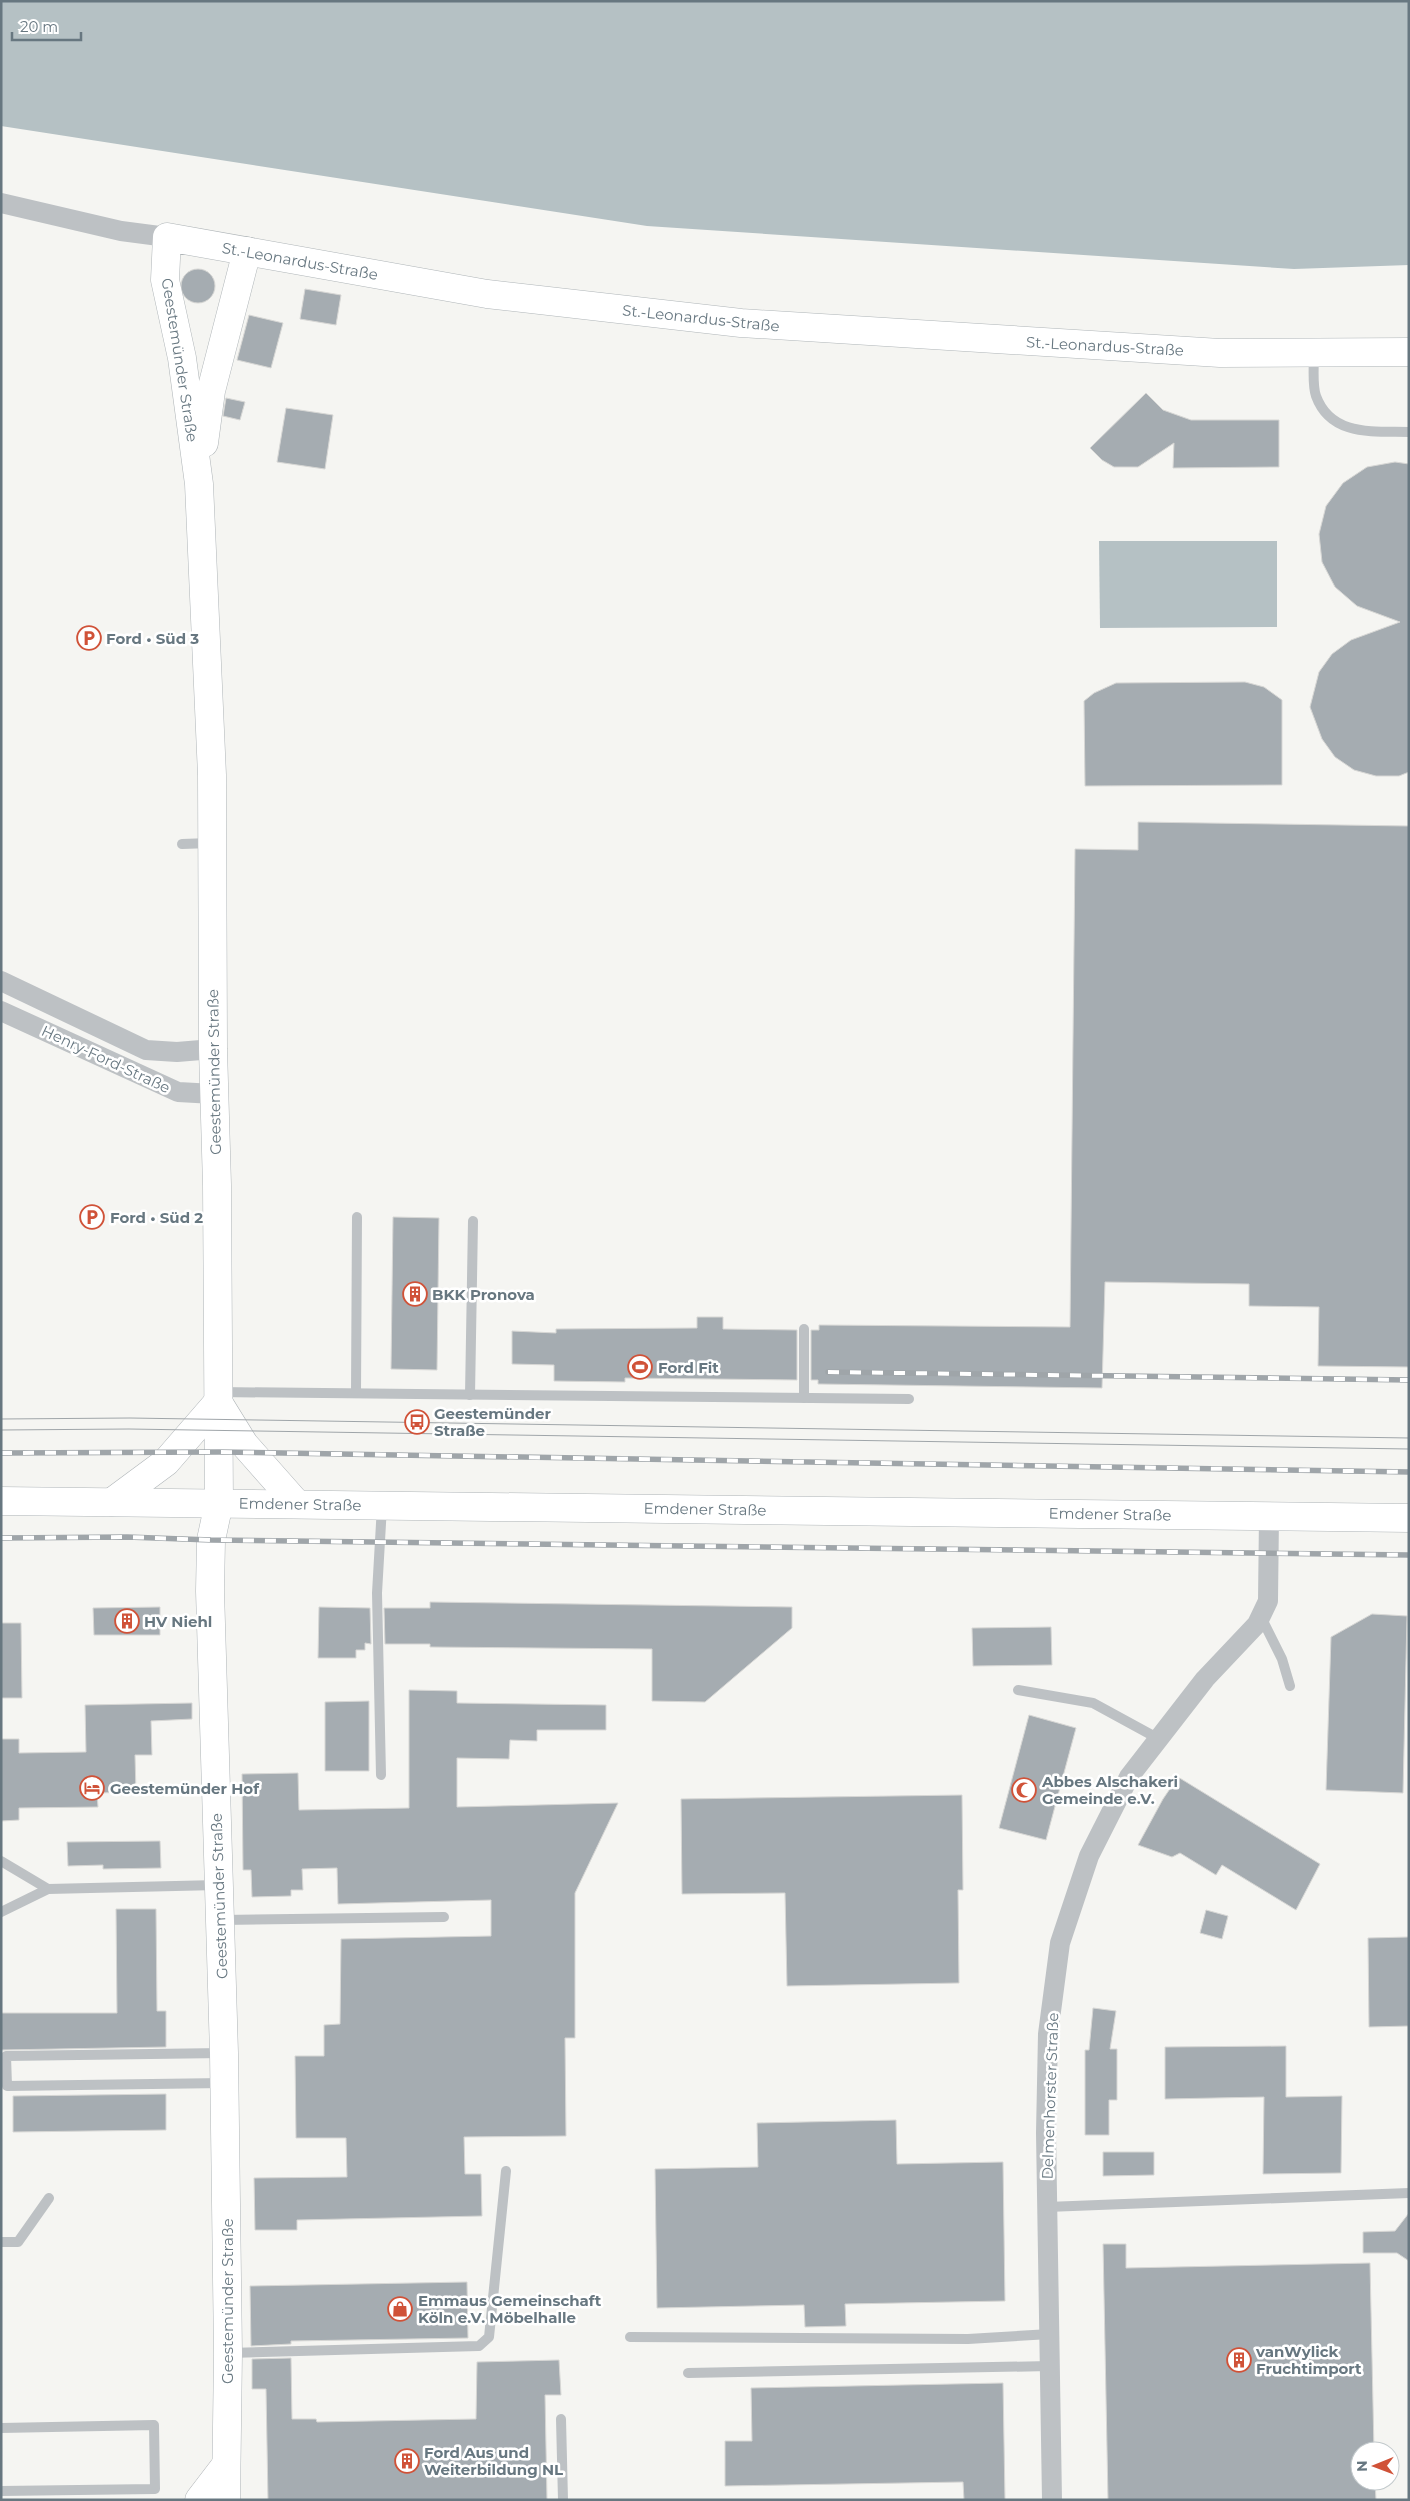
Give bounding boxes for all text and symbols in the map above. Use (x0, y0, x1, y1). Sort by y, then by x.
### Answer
scale bar (12, 10, 81, 42)
text: 20 m (20, 17, 58, 36)
street label: St.-Leonardus-Straße (221, 238, 379, 284)
street label: Geestemünder Straße (158, 277, 202, 443)
street label: St.-Leonardus-Straße (621, 300, 781, 336)
street label: St.-Leonardus-Straße (1026, 332, 1184, 360)
parking icon: Ford • Süd 3 (76, 625, 102, 651)
place label: Ford • Süd 3 (106, 629, 199, 648)
street label: Geestemünder Straße (203, 989, 225, 1155)
street label: Henry-Ford-Straße (39, 1021, 173, 1097)
parking icon: Ford • Süd 2 (79, 1204, 105, 1230)
place label: Ford • Süd 2 (110, 1208, 203, 1227)
building icon: BKK Pronova (402, 1281, 428, 1307)
place label: BKK Pronova (432, 1285, 535, 1304)
sports icon: Ford Fit (627, 1354, 653, 1380)
place label: Ford Fit (658, 1358, 719, 1377)
place label: Geestemünder Straße (434, 1404, 552, 1440)
bus stop icon: Geestemünder Straße (404, 1409, 430, 1435)
street label: Emdener Straße (238, 1493, 362, 1515)
street label: Emdener Straße (643, 1498, 767, 1520)
street label: Emdener Straße (1048, 1503, 1172, 1525)
building icon: HV Niehl (114, 1608, 140, 1634)
place label: HV Niehl (144, 1612, 212, 1631)
place label: Abbes Alschakeri Gemeinde e.V. (1041, 1772, 1178, 1808)
hotel icon: Geestemünder Hof (79, 1775, 105, 1801)
mosque icon: Abbes Alschakeri Gemeinde e.V. (1011, 1777, 1037, 1803)
place label: Geestemünder Hof (110, 1779, 260, 1798)
street label: Geestemünder Straße (207, 1813, 231, 1979)
street label: Delmenhorster Straße (1038, 2012, 1062, 2180)
street label: Geestemünder Straße (218, 2218, 237, 2384)
place label: Emmaus Gemeinschaft Köln e.V. Möbelhalle (418, 2291, 602, 2327)
shop icon: Emmaus Gemeinschaft Köln e.V. Möbelhalle (387, 2296, 413, 2322)
place label: vanWylick Fruchtimport (1255, 2342, 1362, 2378)
building icon: vanWylick Fruchtimport (1226, 2347, 1252, 2373)
north arrow (1350, 2441, 1400, 2491)
place label: Ford Aus und Weiterbildung NL (424, 2443, 563, 2479)
building icon: Ford Aus und Weiterbildung NL (394, 2448, 420, 2474)
text: N (1353, 2460, 1371, 2472)

